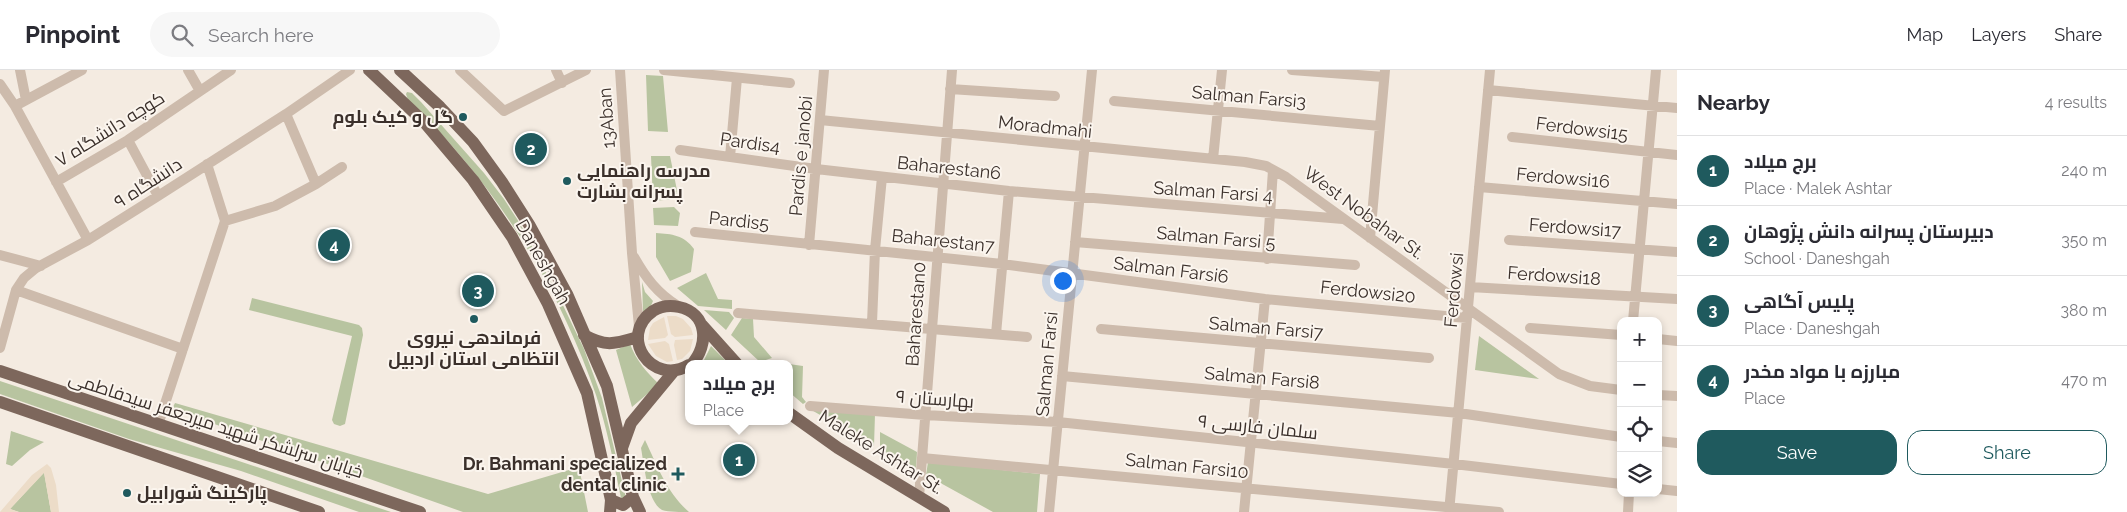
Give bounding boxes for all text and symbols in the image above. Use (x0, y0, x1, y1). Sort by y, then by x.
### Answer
search box (150, 12, 500, 57)
text: Pinpoint (25, 20, 120, 49)
icon: search (168, 21, 196, 49)
text: Search here (208, 24, 314, 46)
text: Map (1907, 24, 1943, 45)
text: Layers (1971, 24, 2026, 45)
text: Share (2054, 24, 2102, 45)
street label: Salman Farsi3 (1191, 81, 1307, 112)
street label: کوچه دانشگاه ۷ (51, 87, 169, 172)
street label: 13Aban (594, 87, 619, 149)
text: Nearby (1697, 90, 1770, 115)
text: 4 results (2045, 93, 2107, 112)
street label: Pardis e janobi (785, 95, 816, 217)
place label: گل و کیک بلوم (333, 106, 453, 129)
marker: گل و کیک بلوم (457, 111, 469, 123)
street label: Moradmahi (997, 111, 1093, 142)
street label: Ferdowsi15 (1535, 112, 1630, 145)
street label: Pardis4 (719, 128, 782, 157)
pin: 2 (515, 130, 547, 168)
text: برج میلاد (1744, 150, 1817, 172)
street label: Baharestan6 (896, 152, 1002, 183)
street label: دانشگاه ۹ (110, 153, 185, 212)
place label: مدرسه راهنمایی پسرانه بشارت (577, 160, 711, 204)
text: 1 (1709, 161, 1717, 180)
text: 240 m (2061, 161, 2107, 180)
street label: West Nobahar St. (1300, 162, 1429, 263)
street label: Ferdowsi16 (1515, 163, 1611, 192)
marker: مدرسه راهنمایی پسرانه بشارت (561, 175, 573, 187)
street label: Salman Farsi 4 (1153, 177, 1274, 206)
text: Place · Malek Ashtar (1744, 179, 1892, 198)
street label: Pardis5 (708, 207, 770, 234)
street label: Ferdowsi17 (1528, 214, 1622, 241)
street label: Daneshgah (511, 215, 575, 308)
text: دبیرستان پسرانه دانش پژوهان (1744, 220, 1994, 242)
street label: Salman Farsi 5 (1156, 222, 1277, 253)
street label: Baharestan7 (891, 225, 996, 256)
pin: 4 (318, 226, 350, 264)
text: 2 (1708, 231, 1718, 250)
text: 350 m (2061, 231, 2107, 250)
text: School · Daneshgah (1744, 249, 1890, 268)
street label: Salman Farsi6 (1112, 252, 1230, 287)
street label: Ferdowsi (1440, 252, 1467, 328)
street label: Baharestan0 (901, 261, 930, 367)
street label: Ferdowsi18 (1507, 262, 1601, 289)
your location (1050, 268, 1076, 294)
pin: 3 (462, 272, 494, 310)
street label: Ferdowsi20 (1319, 276, 1417, 307)
text: پلیس آگاهی (1744, 290, 1854, 312)
text: 3 (1709, 301, 1717, 320)
text: 380 m (2060, 301, 2107, 320)
street label: Salman Farsi (1031, 311, 1062, 417)
street label: Salman Farsi7 (1208, 312, 1325, 343)
marker: فرماندهی نیروی انتظامی استان اردبیل (468, 313, 480, 325)
map controls (1617, 317, 1662, 497)
button: + (1617, 317, 1662, 362)
text: Place · Daneshgah (1744, 319, 1880, 338)
place label: فرماندهی نیروی انتظامی استان اردبیل (388, 327, 560, 370)
popup (685, 360, 793, 425)
text: مبارزه با مواد مخدر (1744, 360, 1900, 382)
street label: Salman Farsi8 (1203, 362, 1321, 393)
button: − (1617, 362, 1662, 407)
street label: خیابان سرلشکر شهید میرجعفر سیدفاطمی (66, 367, 366, 483)
text: 4 (1708, 371, 1718, 390)
text: 470 m (2061, 371, 2107, 390)
text: برج میلاد (703, 372, 775, 394)
street label: بهارستان ۹ (895, 385, 975, 413)
text: Place (1744, 389, 1785, 408)
text: Place (703, 401, 744, 420)
street label: Maleke Ashtar St. (815, 405, 947, 498)
button: locate (1617, 407, 1662, 452)
street label: سلمان فارسی ۹ (1197, 410, 1319, 444)
button: Save (1697, 430, 1897, 475)
button: Share (1907, 430, 2107, 475)
pin: 1 (723, 441, 755, 479)
street label: Salman Farsi10 (1124, 449, 1250, 482)
button: layers (1617, 452, 1662, 497)
place label: Dr. Bahmani specialized dental clinic (463, 453, 667, 495)
marker: Dr. Bahmani specialized dental clinic (671, 467, 685, 481)
place label: پارکینگ شورابیل (137, 482, 267, 505)
marker: پارکینگ شورابیل (121, 487, 133, 499)

